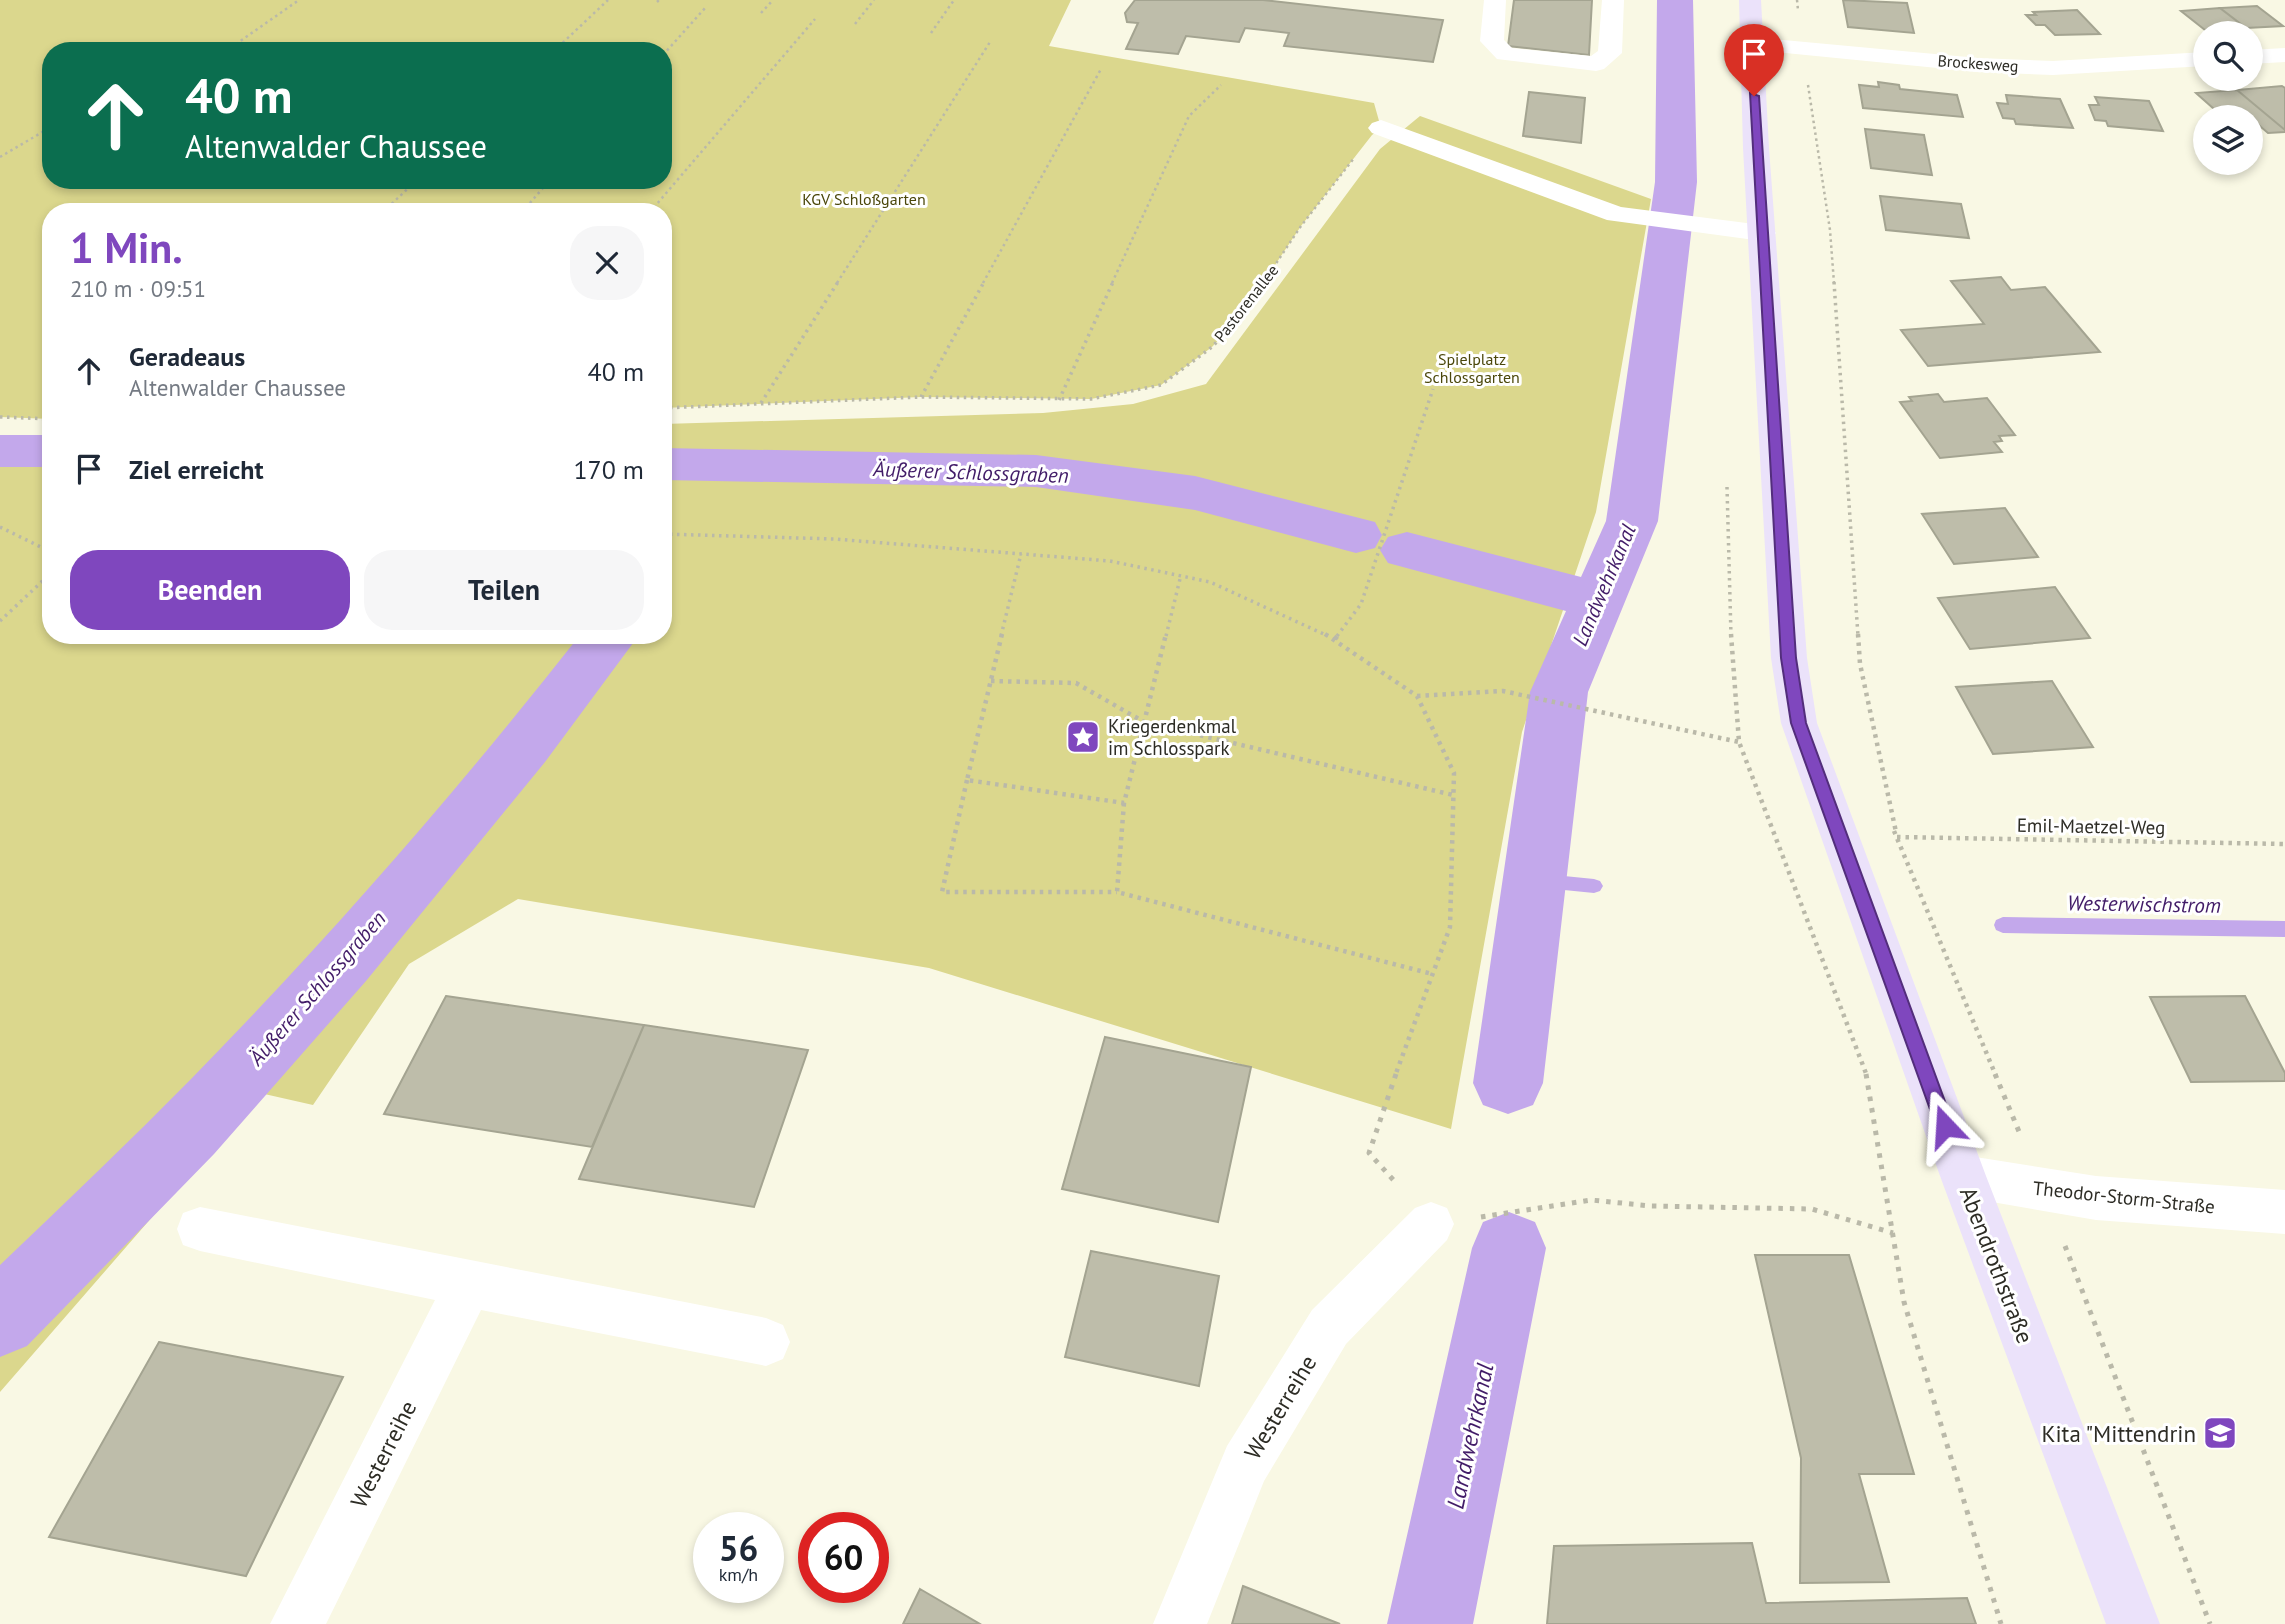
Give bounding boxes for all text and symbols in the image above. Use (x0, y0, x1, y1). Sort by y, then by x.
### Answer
map controls (2193, 21, 2263, 175)
button: search (2193, 21, 2263, 91)
pin (1724, 24, 1784, 96)
icon: arrive (1735, 35, 1773, 73)
street label: Brockesweg (1937, 50, 2019, 76)
text: 40 m (185, 63, 292, 127)
icon: ahead (70, 70, 161, 161)
button: layers (2193, 105, 2263, 175)
text: Altenwalder Chaussee (185, 125, 487, 167)
park label: KGV Schloßgarten (802, 189, 926, 209)
text: 1 Min. (70, 220, 183, 275)
button: close (570, 226, 644, 300)
street label: Pastorenallee (1210, 260, 1282, 346)
text: 210 m · 09:51 (70, 274, 206, 303)
text: Geradeaus (129, 340, 245, 373)
park label: Spielplatz Schlossgarten (1424, 349, 1520, 387)
icon: ahead (70, 352, 108, 390)
text: 40 m (588, 355, 644, 388)
text: Altenwalder Chaussee (129, 373, 346, 402)
icon: arrive (70, 450, 108, 488)
text: Ziel erreicht (129, 453, 264, 486)
text: 170 m (573, 453, 644, 486)
water label: Äußerer Schlossgraben (872, 455, 1069, 489)
water label: Landwehrkanal (1566, 520, 1642, 650)
button: Beenden (70, 550, 350, 630)
button: Teilen (364, 550, 644, 630)
place label: Kriegerdenkmal im Schlosspark (1108, 714, 1237, 760)
place icon: Kriegerdenkmal im Schlosspark (1064, 718, 1102, 756)
street label: Emil-Maetzel-Weg (2017, 813, 2165, 839)
water label: Westerwischstrom (2067, 889, 2221, 919)
water label: Äußerer Schlossgraben (242, 905, 391, 1071)
position arrow (1908, 1089, 1982, 1163)
street label: Theodor-Storm-Straße (2032, 1176, 2216, 1218)
street label: Abendrothstraße (1954, 1183, 2040, 1347)
street label: Westerreihe (1238, 1350, 1322, 1464)
water label: Landwehrkanal (1439, 1360, 1501, 1512)
street label: Westerreihe (344, 1396, 422, 1512)
school or university icon: Kita "Mittendrin (2201, 1414, 2239, 1452)
place label: Kita "Mittendrin (2041, 1419, 2196, 1448)
speed limit sign: 60 (798, 1512, 889, 1603)
text: 56 (719, 1525, 758, 1571)
text: km/h (719, 1563, 758, 1586)

